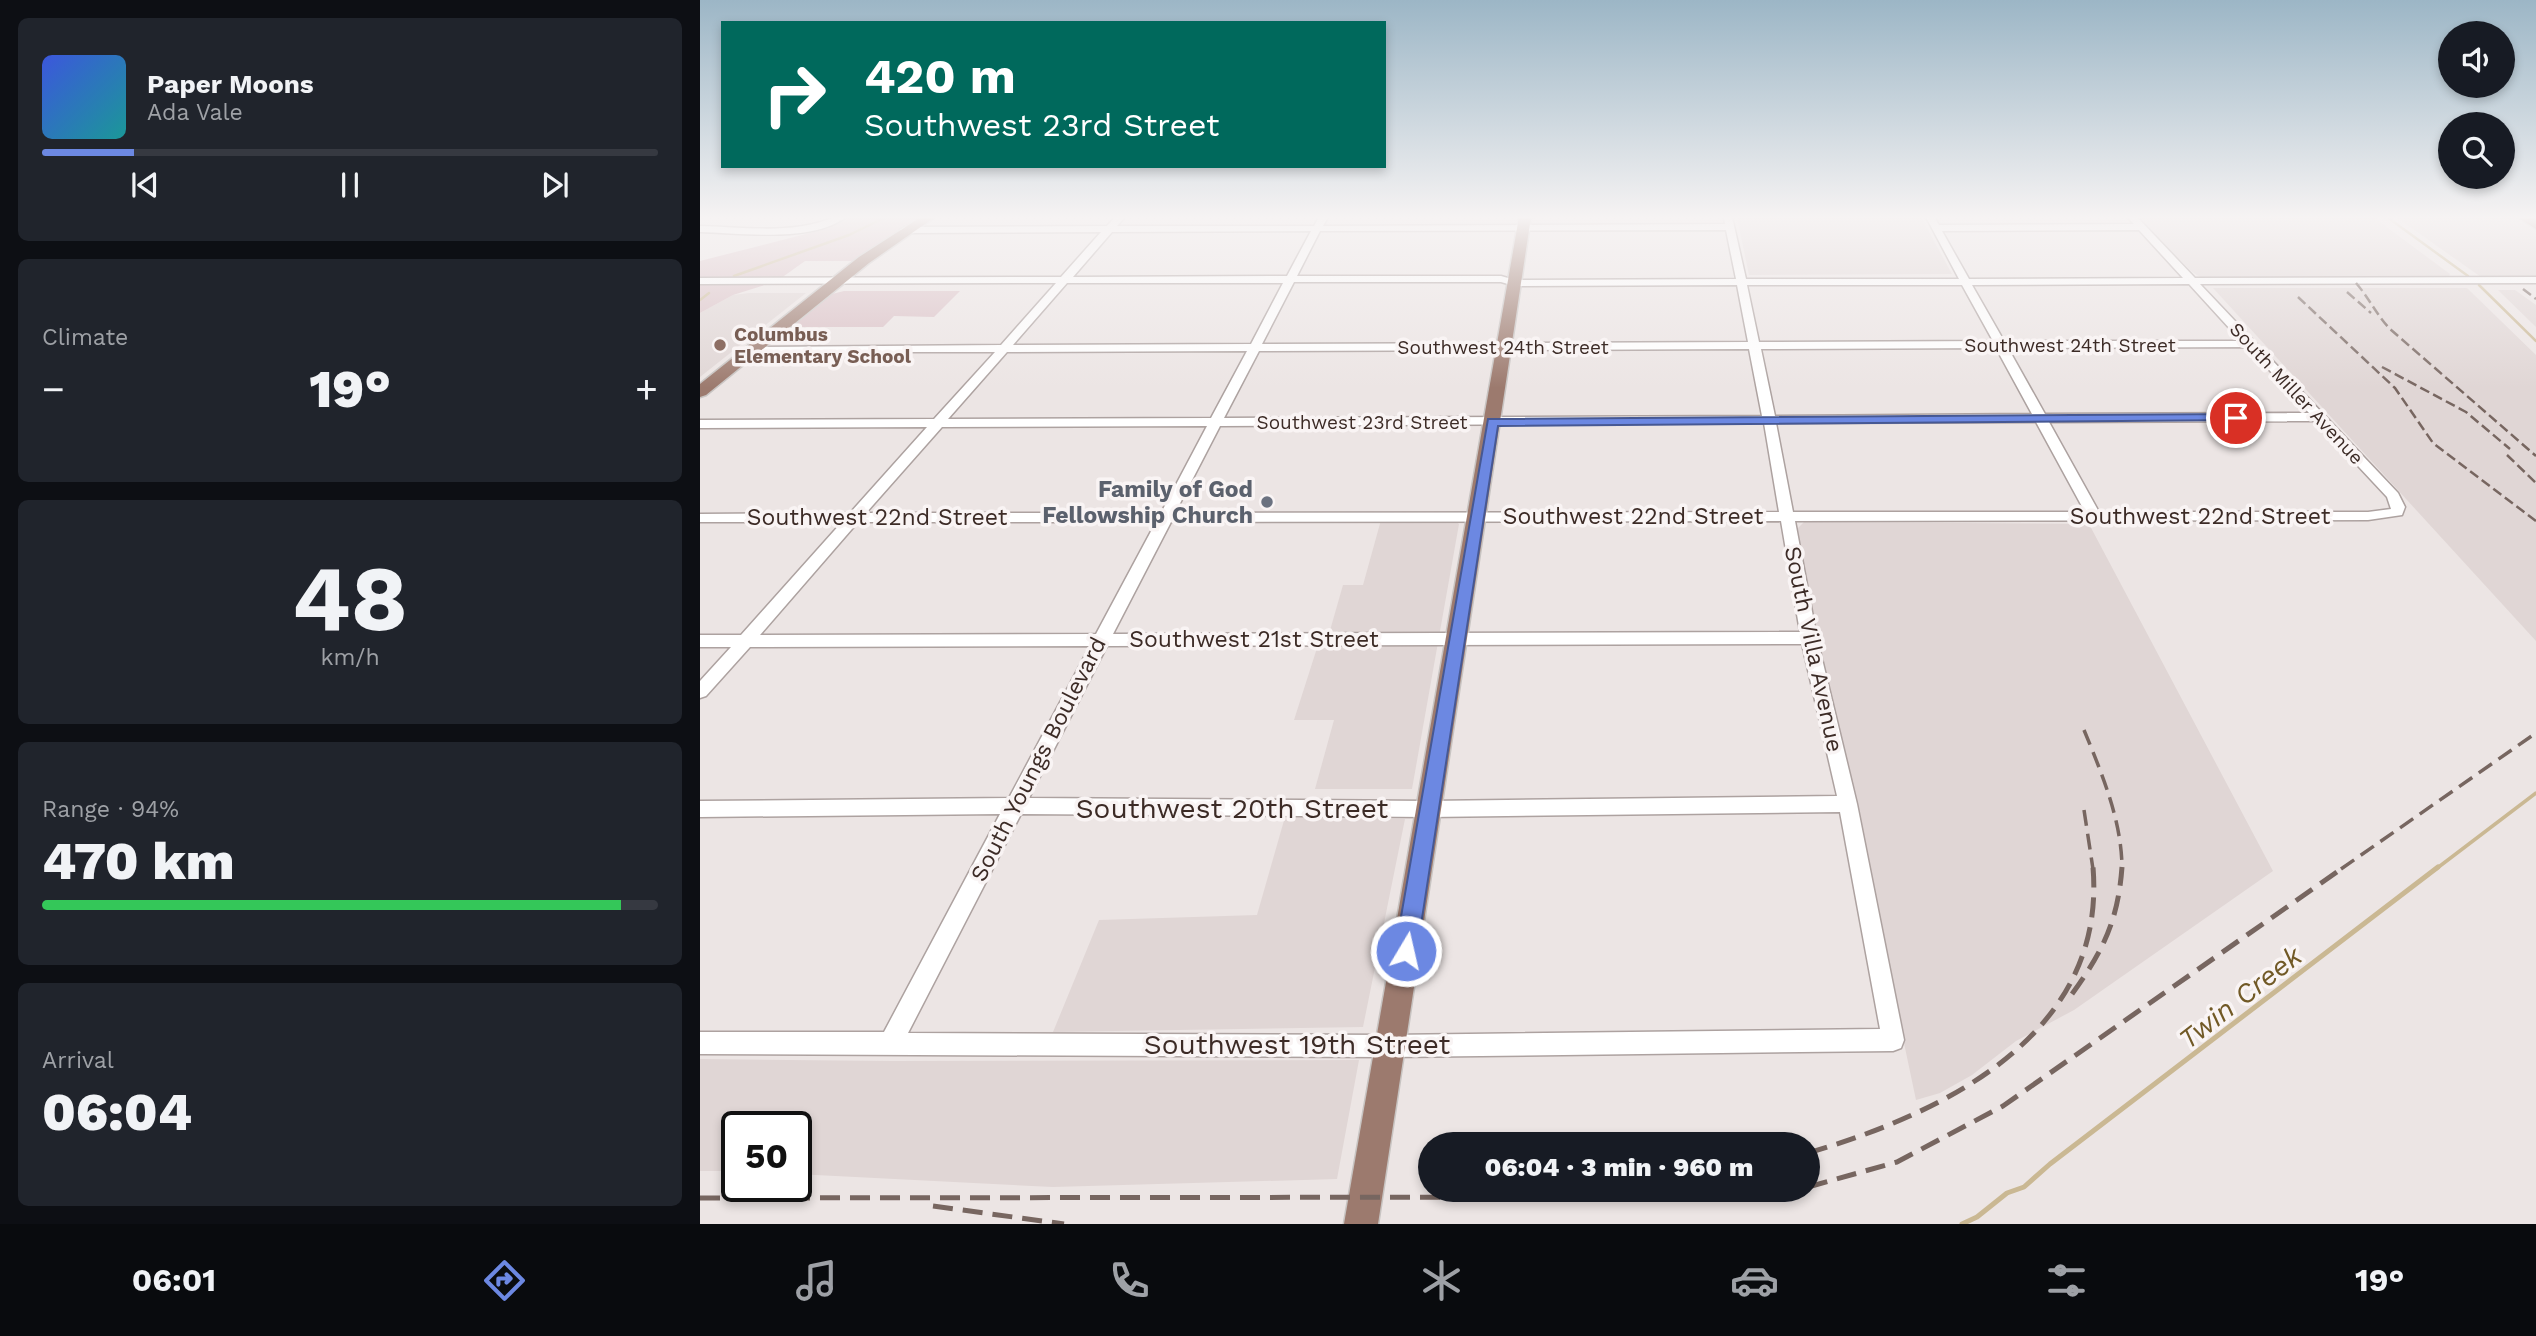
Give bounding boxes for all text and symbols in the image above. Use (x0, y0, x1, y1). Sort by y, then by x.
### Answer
map controls (2438, 21, 2515, 189)
button: sound (2438, 21, 2515, 98)
text: 420 m (864, 47, 1016, 105)
icon: right (749, 49, 840, 140)
text: Paper Moons (147, 69, 314, 99)
text: Ada Vale (147, 99, 243, 126)
text: Southwest 23rd Street (864, 106, 1219, 144)
button: search (2438, 112, 2515, 189)
icon: previous (126, 166, 164, 204)
icon: pause (331, 166, 369, 204)
icon: next (536, 166, 574, 204)
street label: South Miller Avenue (2225, 318, 2368, 469)
place label: Columbus Elementary School (734, 323, 912, 368)
text: Climate (42, 324, 128, 351)
street label: Southwest 24th Street (1964, 334, 2176, 357)
street label: Southwest 24th Street (1397, 336, 1609, 359)
marker: Columbus Elementary School (712, 337, 728, 353)
text: 19° (309, 359, 391, 420)
text: − (42, 367, 65, 411)
text: + (635, 367, 658, 411)
pin (2206, 388, 2266, 448)
icon: arrive (2217, 399, 2255, 437)
street label: Southwest 23rd Street (1256, 411, 1468, 434)
place label: Family of God Fellowship Church (1042, 476, 1253, 529)
marker: Family of God Fellowship Church (1259, 494, 1275, 510)
street label: Southwest 22nd Street (1503, 503, 1764, 530)
street label: Southwest 22nd Street (2070, 503, 2331, 530)
street label: Southwest 22nd Street (747, 504, 1008, 531)
street label: South Villa Avenue (1779, 544, 1848, 754)
text: 48 (292, 545, 408, 652)
street label: Southwest 21st Street (1129, 626, 1379, 653)
street label: South Youngs Boulevard (965, 633, 1112, 886)
text: km/h (320, 644, 380, 671)
street label: Southwest 20th Street (1076, 792, 1389, 825)
text: Range · 94% (42, 796, 179, 823)
text: 470 km (42, 831, 235, 892)
position arrow (1369, 914, 1443, 988)
water label: Twin Creek (2172, 939, 2309, 1056)
street label: Southwest 19th Street (1144, 1028, 1451, 1061)
text: Arrival (42, 1047, 114, 1074)
text: 06:04 (42, 1082, 192, 1143)
speed limit sign: 50 (721, 1111, 812, 1202)
text: 06:04 · 3 min · 960 m (1485, 1152, 1753, 1182)
icon: directions (480, 1256, 529, 1305)
icon: music (792, 1256, 841, 1305)
icon: phone (1105, 1256, 1154, 1305)
icon: climate (1417, 1256, 1466, 1305)
icon: car (1730, 1256, 1779, 1305)
icon: filters (2042, 1256, 2091, 1305)
text: 06:01 (132, 1261, 216, 1299)
text: 19° (2355, 1261, 2404, 1299)

